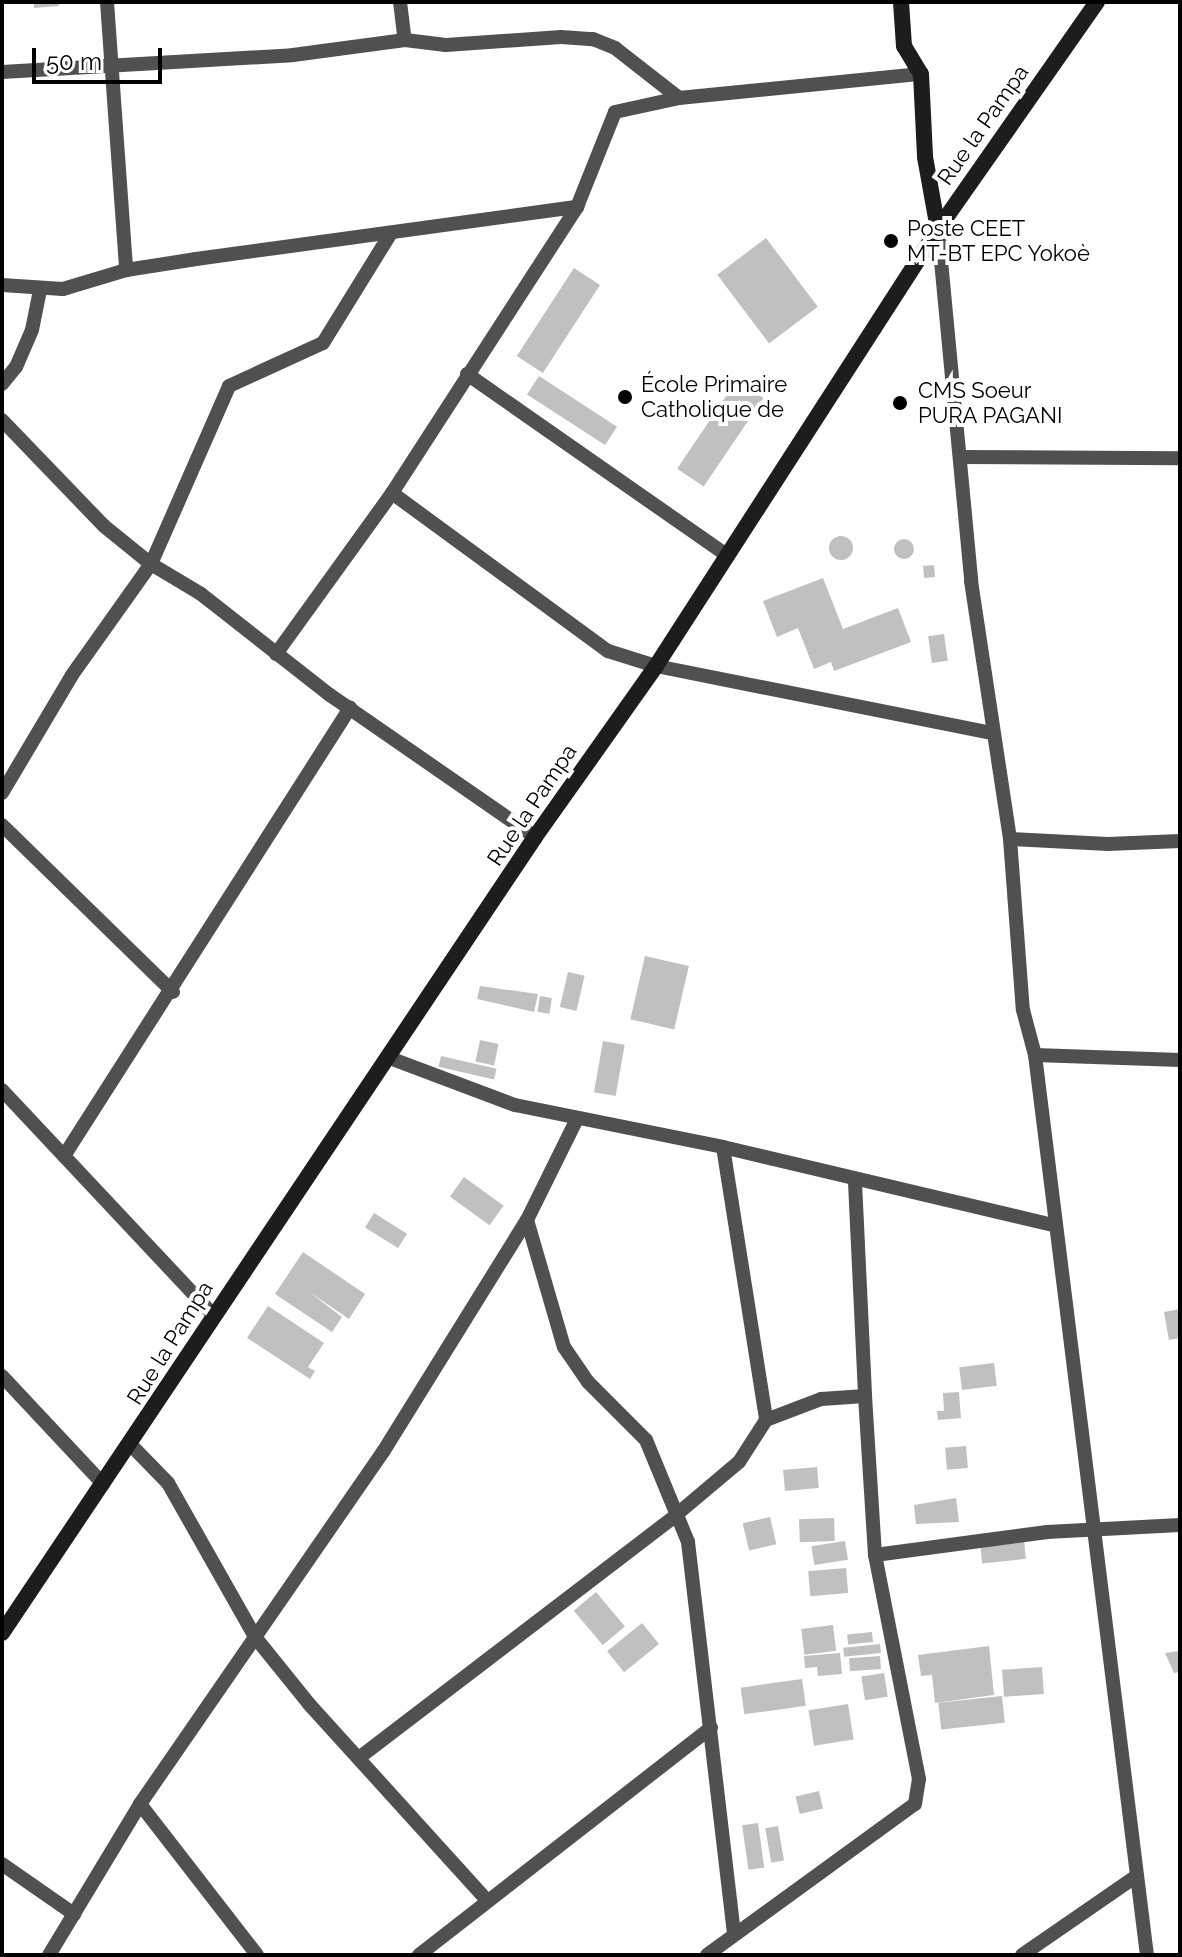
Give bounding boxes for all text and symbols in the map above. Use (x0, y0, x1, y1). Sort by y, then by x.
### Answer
scale bar (36, 32, 166, 82)
text: 50 m (46, 47, 102, 76)
street label: Rue la Pampa (932, 60, 1034, 190)
place label: Poste CEET MT-BT EPC Yokoè (907, 215, 1091, 266)
marker: Poste CEET MT-BT EPC Yokoè (882, 232, 900, 250)
place label: École Primaire Catholique de (641, 371, 787, 422)
place label: CMS Soeur PURA PAGANI (918, 377, 1063, 428)
marker: École Primaire Catholique de (616, 388, 634, 406)
marker: CMS Soeur PURA PAGANI (889, 392, 911, 414)
street label: Rue la Pampa (482, 739, 582, 871)
street label: Rue la Pampa (122, 1276, 218, 1410)

